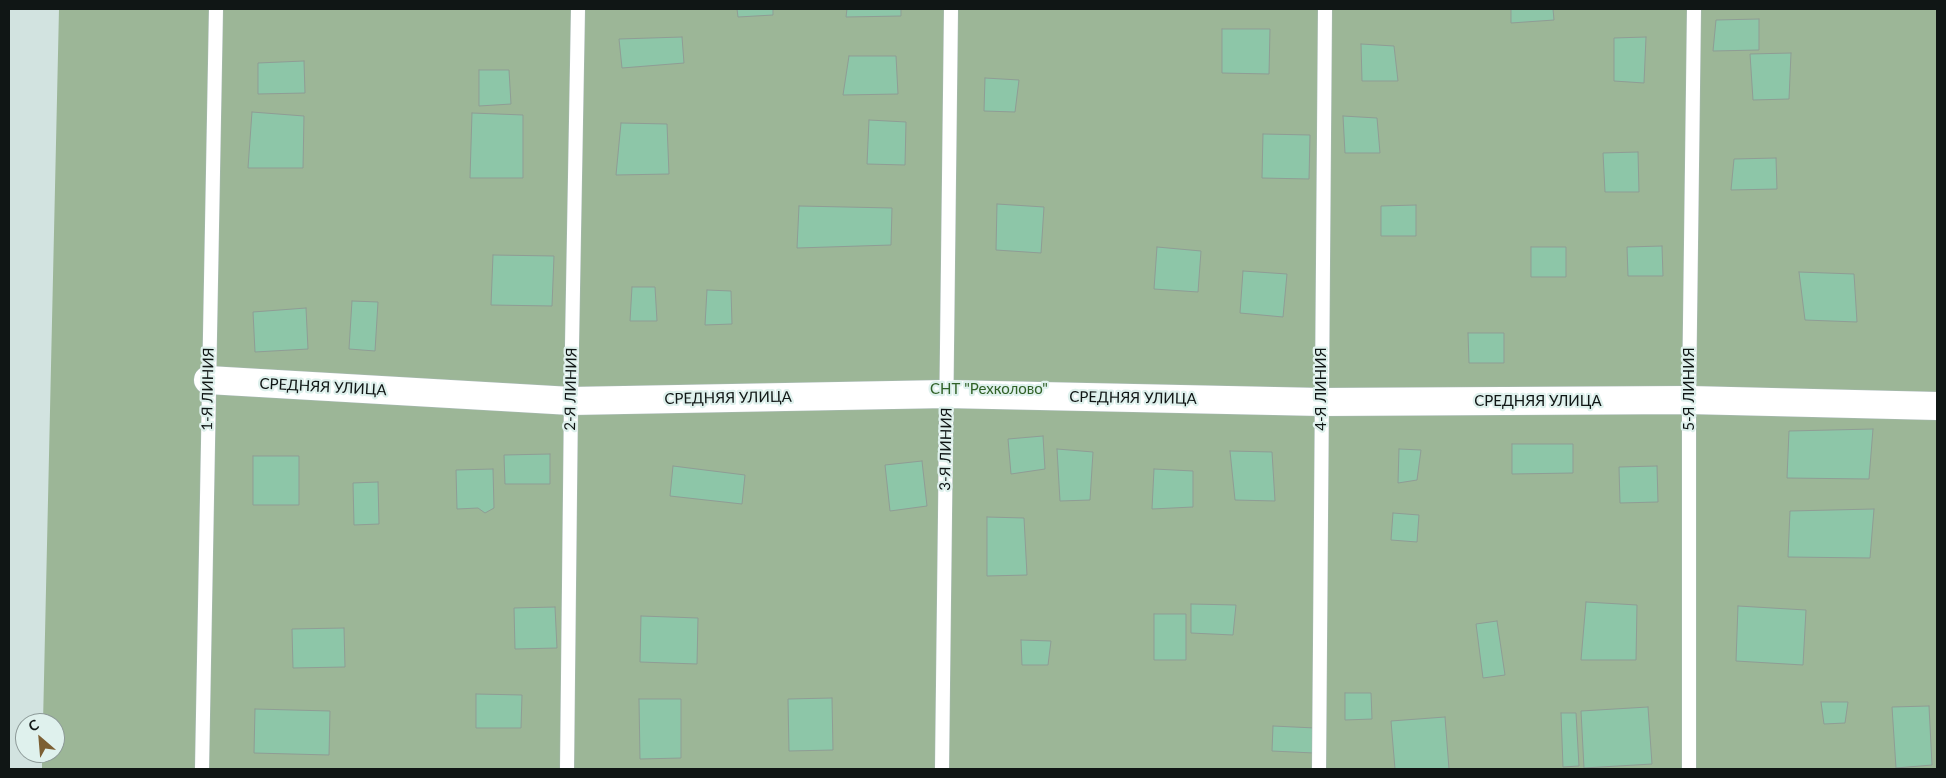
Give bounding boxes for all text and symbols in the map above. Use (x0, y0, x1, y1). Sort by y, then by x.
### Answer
street label: 1-Я ЛИНИЯ (198, 347, 218, 431)
street label: 2-Я ЛИНИЯ (561, 347, 581, 431)
street label: 4-Я ЛИНИЯ (1312, 347, 1330, 431)
street label: 5-Я ЛИНИЯ (1680, 347, 1698, 431)
street label: СРЕДНЯЯ УЛИЦА (259, 375, 387, 399)
park label: СНТ "Рехколово" (930, 380, 1048, 398)
street label: СРЕДНЯЯ УЛИЦА (664, 388, 792, 408)
street label: СРЕДНЯЯ УЛИЦА (1069, 388, 1197, 408)
street label: СРЕДНЯЯ УЛИЦА (1474, 392, 1602, 410)
street label: 3-Я ЛИНИЯ (936, 407, 956, 491)
north arrow (15, 713, 65, 763)
text: С (25, 715, 41, 735)

